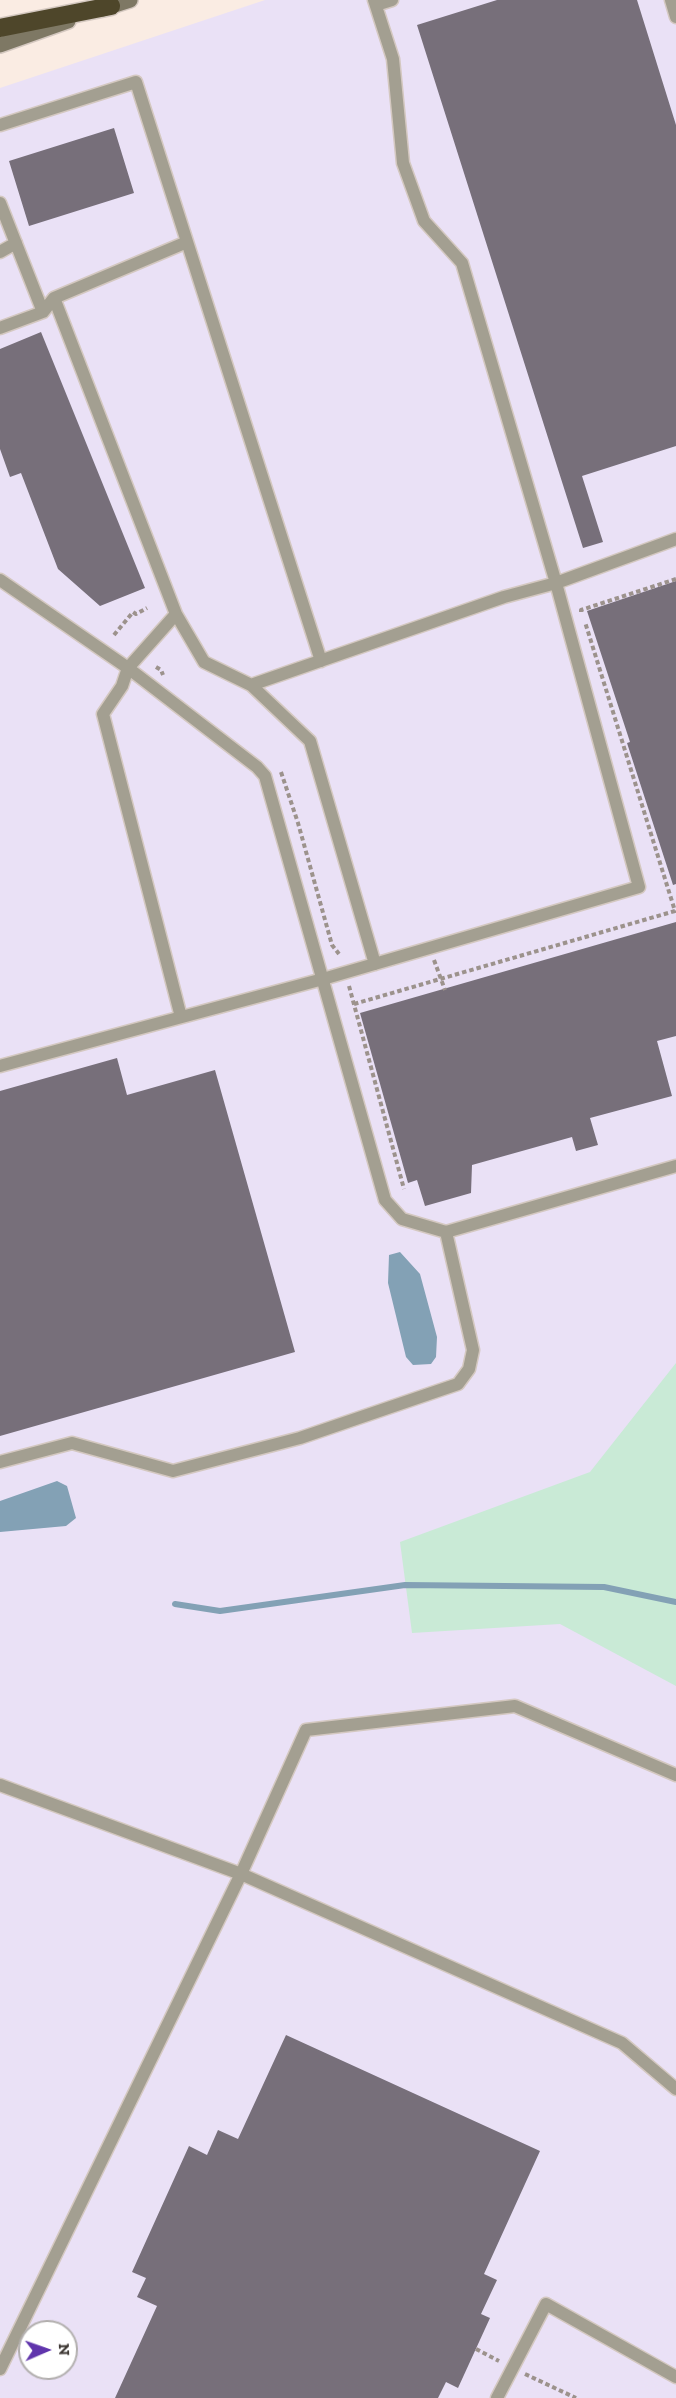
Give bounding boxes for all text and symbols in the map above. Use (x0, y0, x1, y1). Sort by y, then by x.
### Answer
north arrow (18, 2320, 78, 2380)
text: N (55, 2343, 74, 2356)

